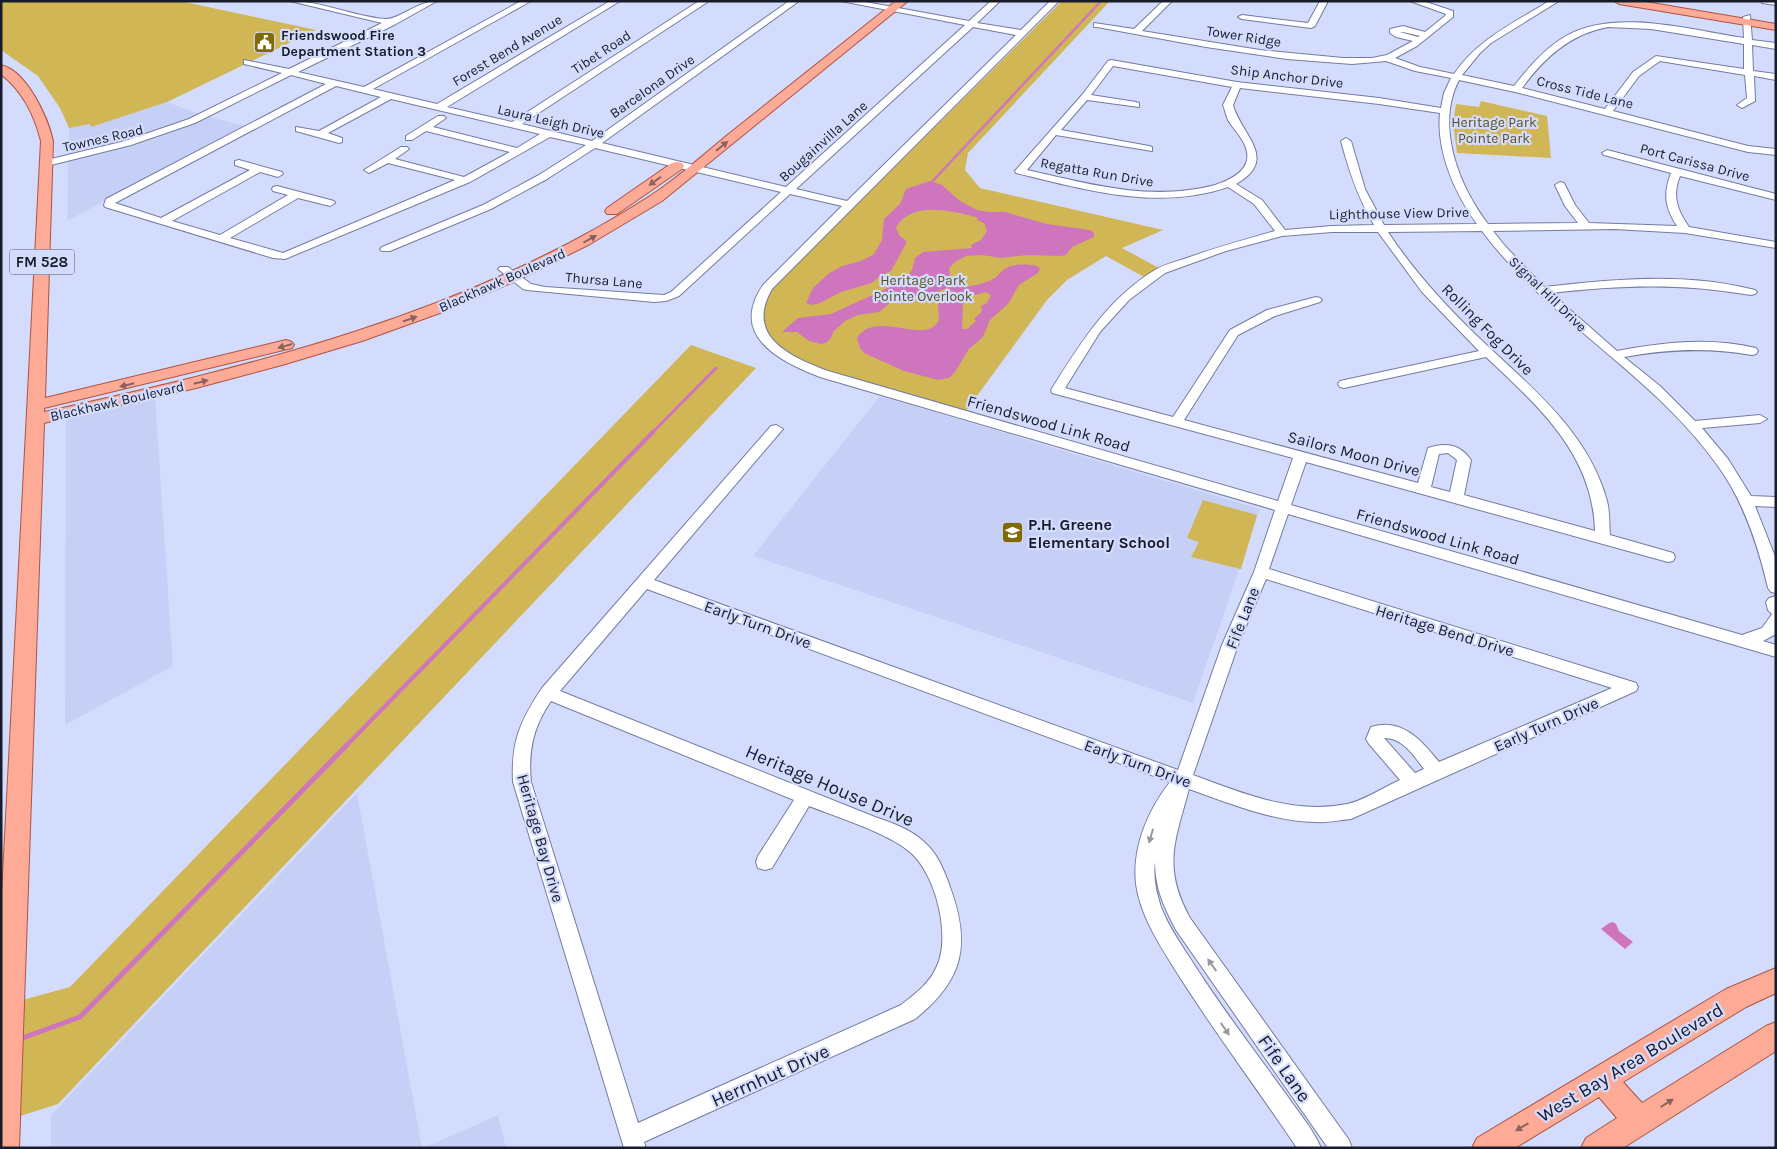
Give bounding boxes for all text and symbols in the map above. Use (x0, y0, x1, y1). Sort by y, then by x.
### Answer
street label: Forest Bend Avenue (449, 11, 565, 90)
street label: Tower Ridge (1205, 22, 1282, 51)
place label: Friendswood Fire Department Station 3 (281, 27, 426, 60)
street label: Tibet Road (568, 27, 634, 78)
public building icon: Friendswood Fire Department Station 3 (253, 31, 277, 55)
street label: Barcelona Drive (607, 51, 698, 122)
street label: Ship Anchor Drive (1230, 61, 1344, 92)
street label: Cross Tide Lane (1535, 72, 1635, 113)
street label: Bougainvilla Lane (776, 97, 871, 186)
street label: Laura Leigh Drive (496, 101, 606, 142)
park label: Heritage Park Pointe Park (1451, 114, 1537, 147)
street label: Townes Road (61, 121, 145, 156)
one-way arrow (716, 140, 729, 151)
street label: Port Carissa Drive (1638, 140, 1752, 185)
street label: Regatta Run Drive (1039, 154, 1155, 191)
one-way arrow (648, 176, 662, 186)
street label: Lighthouse View Drive (1329, 204, 1469, 223)
one-way arrow (582, 235, 597, 243)
street label: Blackhawk Boulevard (436, 245, 568, 316)
road number: FM 528 (10, 250, 74, 274)
street label: Signal Hill Drive (1505, 253, 1590, 336)
street label: Thursa Lane (565, 269, 643, 292)
park label: Heritage Park Pointe Overlook (873, 272, 973, 305)
street label: Rolling Fog Drive (1438, 280, 1537, 379)
one-way arrow (402, 315, 417, 322)
one-way arrow (277, 342, 292, 350)
street label: Blackhawk Boulevard (48, 378, 186, 425)
one-way arrow (193, 378, 208, 386)
one-way arrow (119, 381, 134, 389)
street label: Friendswood Link Road (965, 391, 1133, 456)
street label: Sailors Moon Drive (1286, 427, 1422, 480)
street label: Friendswood Link Road (1354, 504, 1522, 569)
place label: P.H. Greene Elementary School (1028, 515, 1170, 552)
school or university icon: P.H. Greene Elementary School (1000, 521, 1024, 545)
street label: Fife Lane (1222, 585, 1263, 652)
street label: Early Turn Drive (702, 596, 814, 653)
street label: Heritage Bend Drive (1373, 600, 1516, 661)
street label: Early Turn Drive (1491, 693, 1601, 756)
street label: Early Turn Drive (1082, 735, 1194, 792)
street label: Heritage House Drive (742, 740, 917, 831)
street label: Heritage Bay Drive (513, 772, 568, 905)
one-way arrow (1146, 829, 1154, 844)
one-way arrow (1207, 958, 1217, 972)
street label: West Bay Area Boulevard (1534, 999, 1727, 1127)
one-way arrow (1220, 1022, 1231, 1035)
street label: Fife Lane (1253, 1031, 1315, 1106)
street label: Herrnhut Drive (708, 1040, 833, 1112)
one-way arrow (1660, 1099, 1673, 1108)
one-way arrow (1514, 1123, 1529, 1131)

